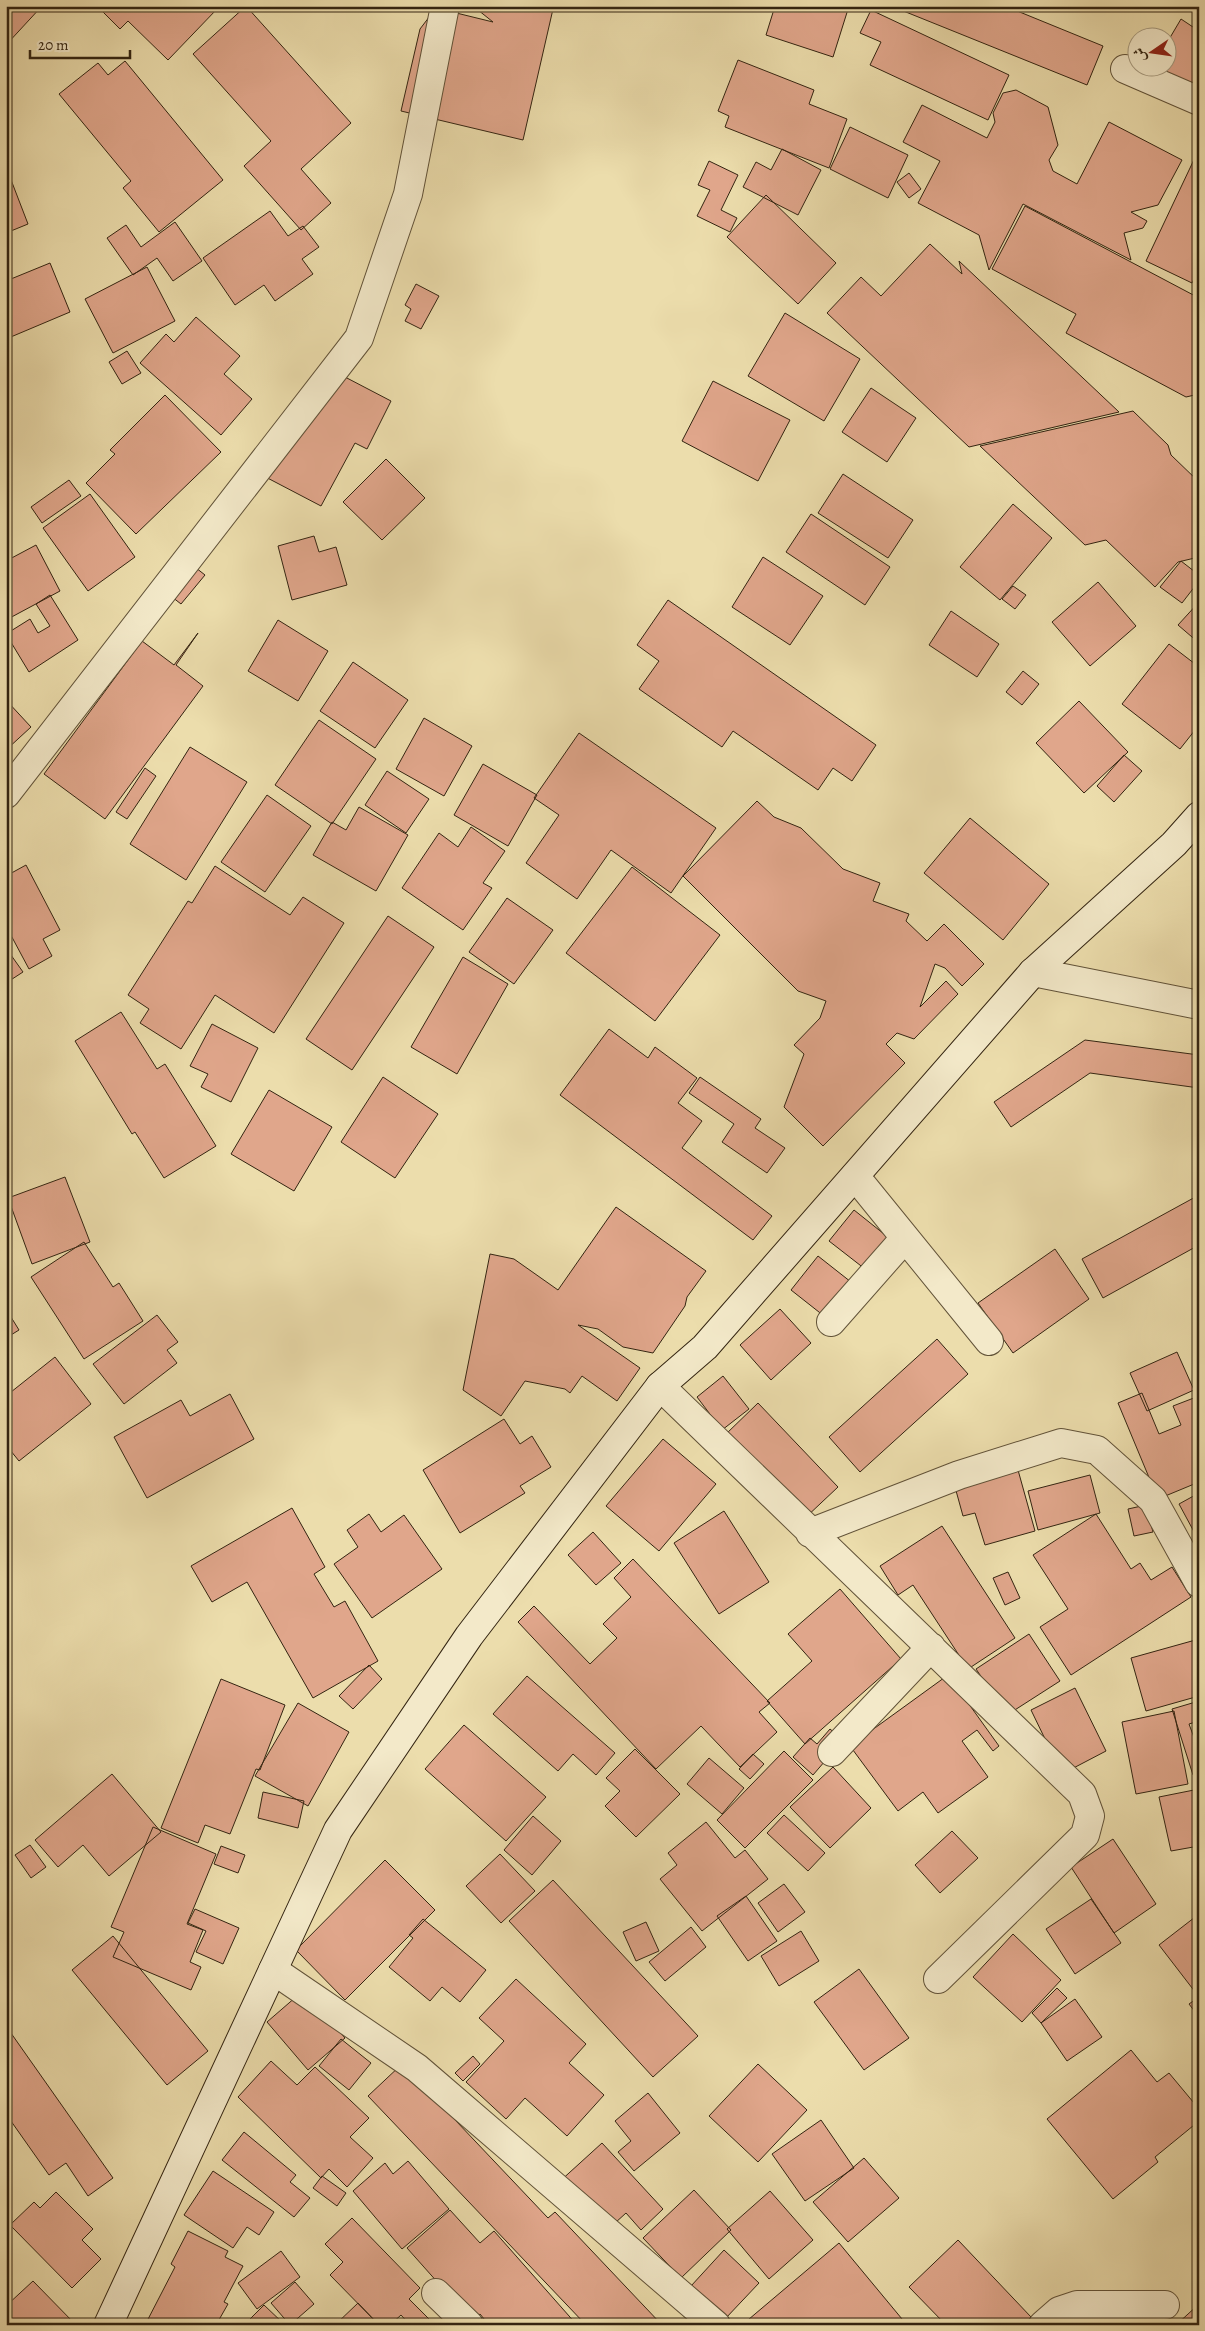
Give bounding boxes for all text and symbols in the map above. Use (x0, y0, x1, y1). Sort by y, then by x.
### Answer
scale bar (30, 28, 130, 60)
north arrow (1128, 28, 1178, 78)
text: 20 m (38, 35, 69, 55)
text: ش (1129, 46, 1151, 64)

